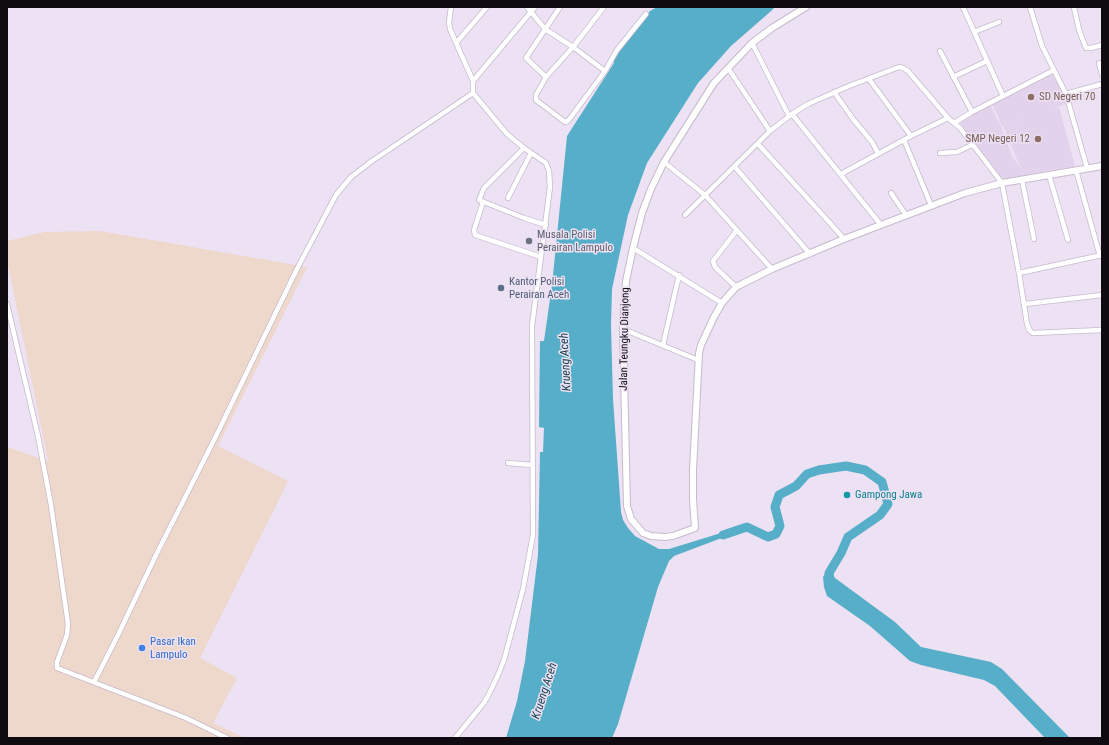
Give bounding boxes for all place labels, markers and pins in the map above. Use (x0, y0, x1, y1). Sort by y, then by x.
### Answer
place label: SD Negeri 70 (1039, 90, 1095, 104)
marker: SD Negeri 70 (1026, 92, 1036, 102)
place label: SMP Negeri 12 (966, 132, 1030, 146)
marker: SMP Negeri 12 (1033, 134, 1043, 144)
place label: Musala Polisi Perairan Lampulo (537, 228, 613, 254)
marker: Musala Polisi Perairan Lampulo (524, 236, 534, 246)
place label: Kantor Polisi Perairan Aceh (509, 275, 569, 301)
marker: Kantor Polisi Perairan Aceh (496, 283, 506, 293)
place label: Gampong Jawa (855, 488, 922, 502)
marker: Gampong Jawa (842, 490, 852, 500)
place label: Pasar Ikan Lampulo (150, 635, 196, 661)
marker: Pasar Ikan Lampulo (137, 643, 147, 653)

